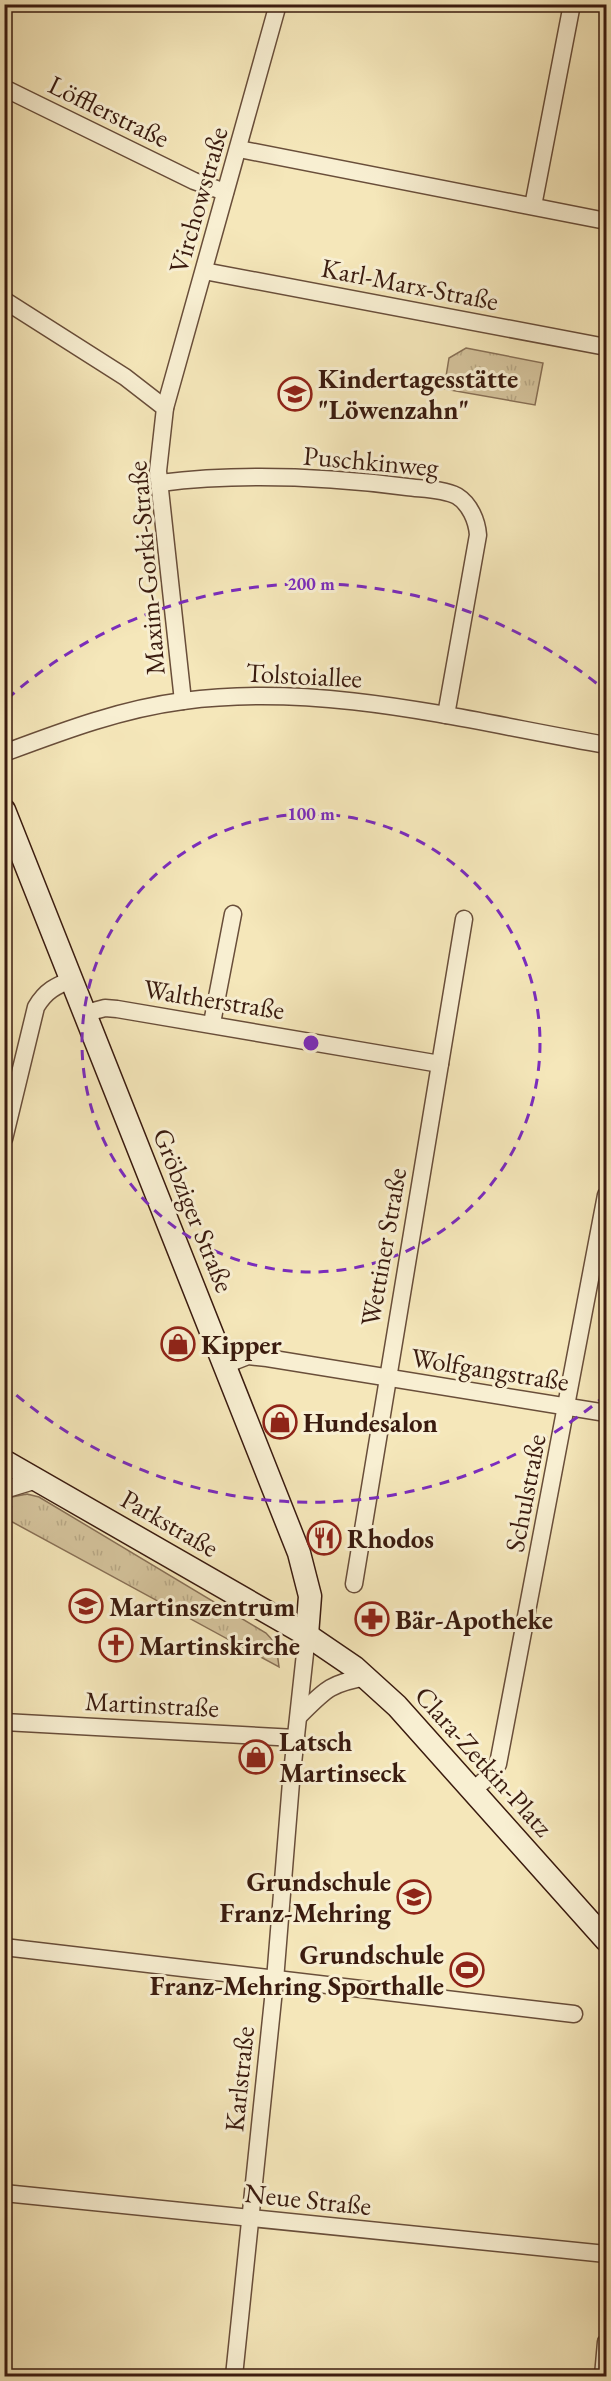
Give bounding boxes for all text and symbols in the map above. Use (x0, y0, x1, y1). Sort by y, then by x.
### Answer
street label: Löfflerstraße (43, 67, 175, 155)
street label: Virchowstraße (160, 123, 236, 277)
street label: Karl-Marx-Straße (319, 250, 501, 318)
place label: Kindertagesstätte "Löwenzahn" (318, 361, 518, 427)
school or university icon: Kindertagesstätte "Löwenzahn" (277, 376, 313, 412)
street label: Puschkinweg (302, 438, 440, 484)
street label: Maxim-Gorki-Straße (119, 459, 173, 677)
text: 200 m (287, 572, 335, 595)
street label: Tolstoiallee (245, 654, 363, 696)
text: 100 m (287, 802, 335, 825)
street label: Waltherstraße (141, 971, 287, 1027)
centre of rings (301, 1033, 321, 1053)
street label: Gröbziger Straße (145, 1123, 243, 1297)
street label: Wettiner Straße (352, 1165, 414, 1329)
shop icon: Kipper (160, 1326, 196, 1362)
place label: Kipper (201, 1327, 283, 1362)
street label: Wolfgangstraße (408, 1339, 572, 1399)
shop icon: Hundesalon (262, 1404, 298, 1440)
place label: Hundesalon (303, 1405, 438, 1440)
street label: Schulstraße (496, 1431, 554, 1555)
street label: Parkstraße (115, 1481, 225, 1565)
restaurant icon: Rhodos (306, 1520, 342, 1556)
place label: Rhodos (347, 1521, 434, 1556)
school or university icon: Martinszentrum (68, 1588, 104, 1624)
place label: Martinszentrum (109, 1589, 295, 1624)
pharmacy icon: Bär-Apotheke (354, 1601, 390, 1637)
place label: Bär-Apotheke (395, 1602, 553, 1637)
church icon: Martinskirche (98, 1627, 134, 1663)
place label: Martinskirche (139, 1628, 300, 1663)
street label: Clara-Zetkin-Platz (407, 1678, 561, 1844)
street label: Martinstraße (84, 1683, 220, 1725)
place label: Latsch Martinseck (279, 1724, 407, 1790)
shop icon: Latsch Martinseck (238, 1739, 274, 1775)
place label: Grundschule Franz-Mehring (219, 1864, 391, 1930)
school or university icon: Grundschule Franz-Mehring (396, 1879, 432, 1915)
place label: Grundschule Franz-Mehring Sporthalle (150, 1937, 444, 2003)
sports icon: Grundschule Franz-Mehring Sporthalle (449, 1952, 485, 1988)
street label: Karlstraße (216, 2025, 262, 2133)
street label: Neue Straße (243, 2175, 373, 2223)

